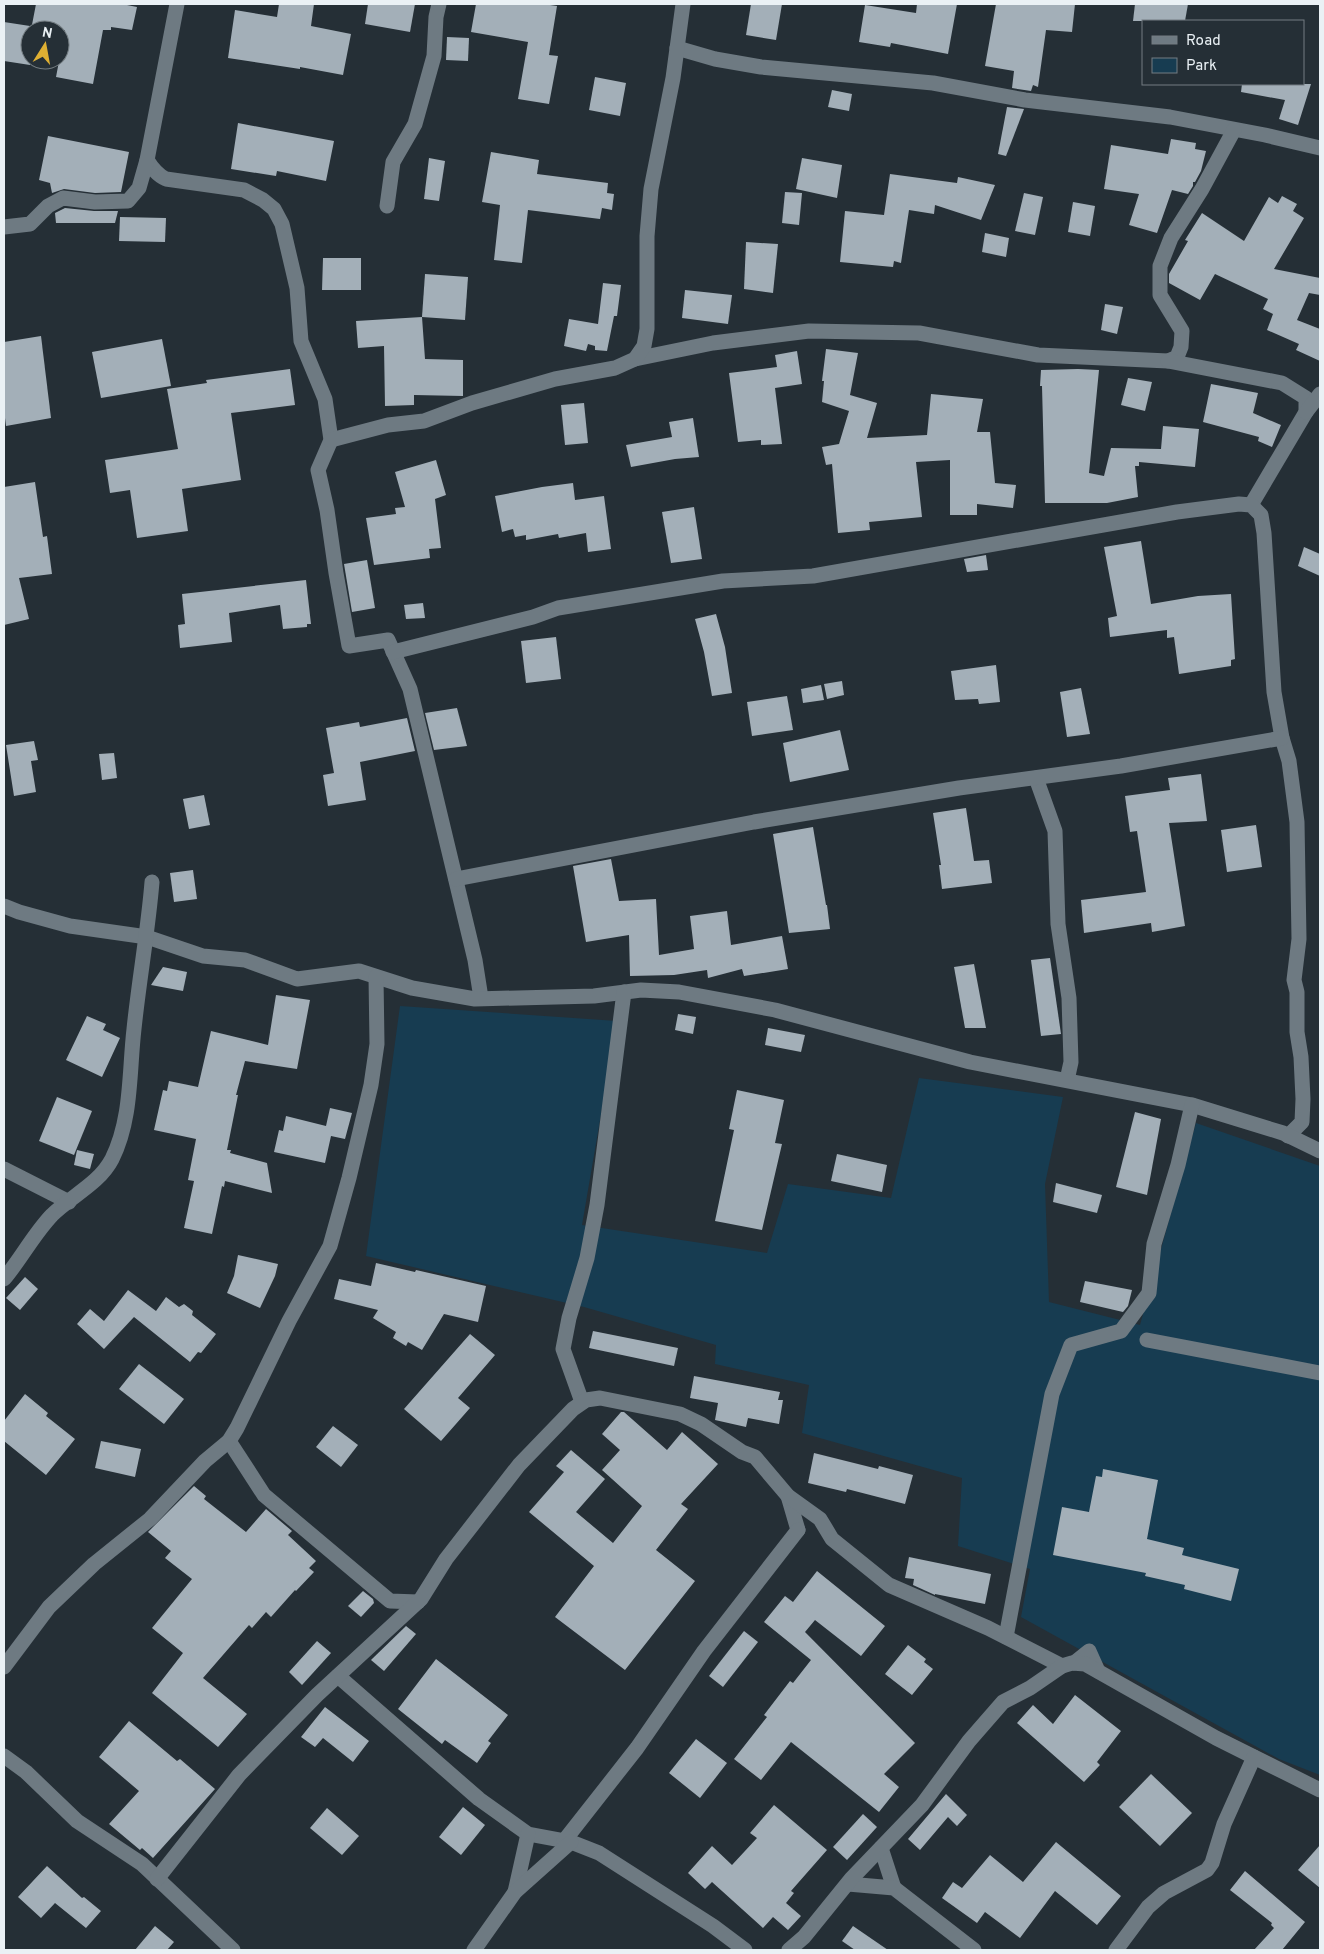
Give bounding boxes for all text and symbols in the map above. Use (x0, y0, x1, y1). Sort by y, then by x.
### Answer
north arrow (20, 20, 70, 70)
legend (1142, 20, 1304, 85)
text: N (41, 24, 54, 43)
text: Road (1186, 32, 1221, 51)
text: Park (1186, 57, 1217, 76)

